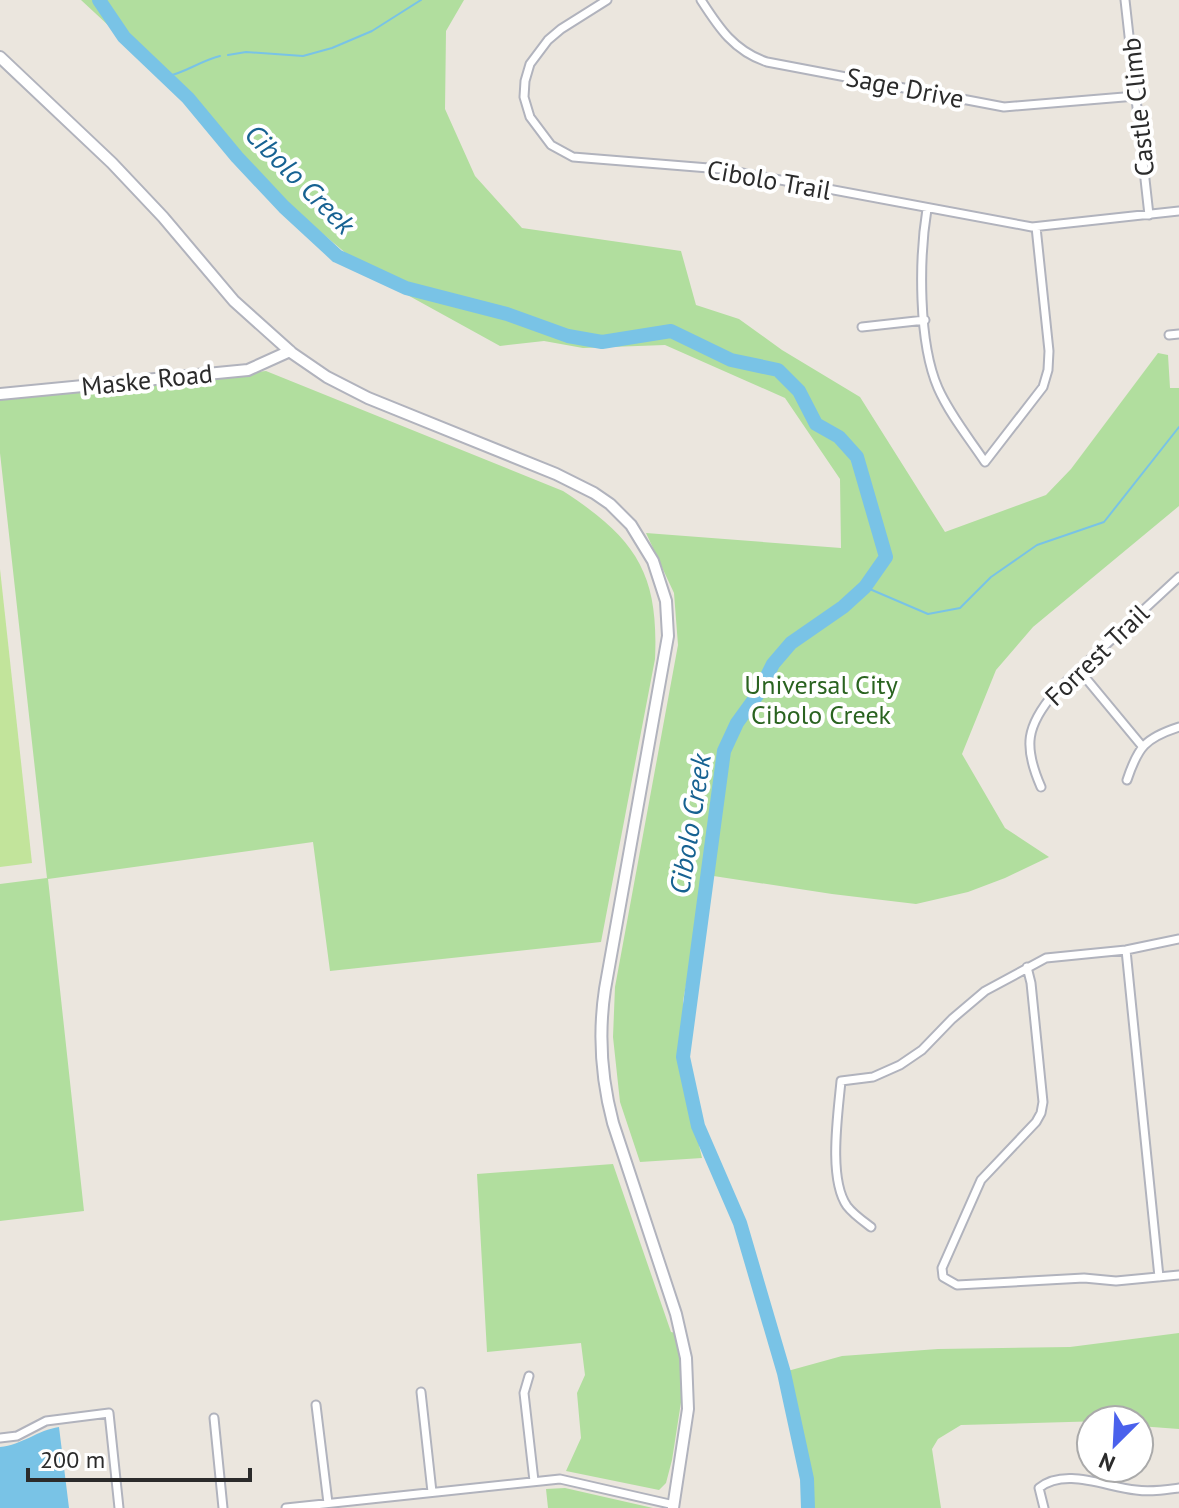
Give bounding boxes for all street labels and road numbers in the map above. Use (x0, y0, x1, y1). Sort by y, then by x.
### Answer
street label: Castle Climb (1114, 36, 1161, 178)
street label: Sage Drive (843, 60, 967, 115)
street label: Cibolo Trail (704, 152, 834, 207)
street label: Maske Road (80, 356, 214, 403)
street label: Forrest Trail (1038, 597, 1156, 712)

